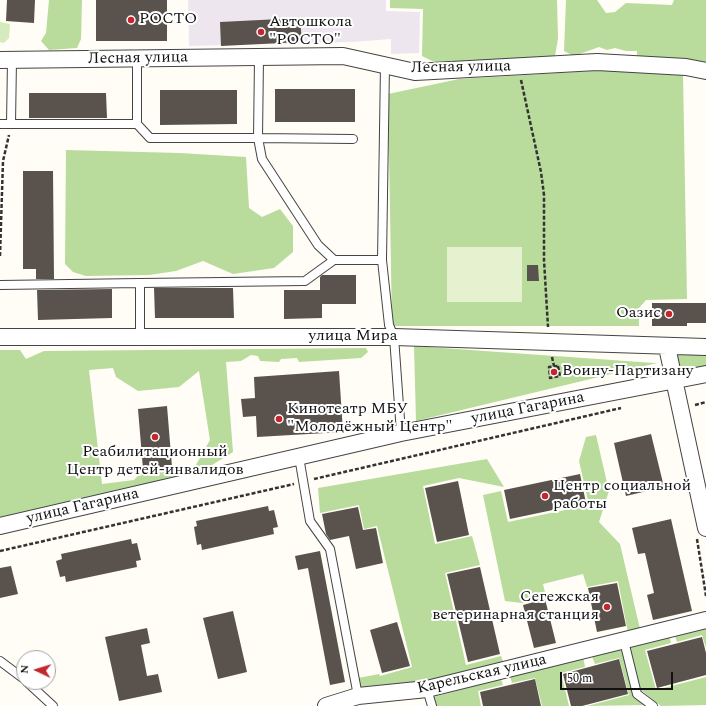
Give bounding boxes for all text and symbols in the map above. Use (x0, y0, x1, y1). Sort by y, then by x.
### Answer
place label: РОСТО (139, 10, 197, 30)
place label: Автошкола "РОСТО" (269, 13, 352, 51)
marker: РОСТО (126, 15, 136, 25)
marker: Автошкола "РОСТО" (256, 27, 266, 37)
street label: Лесная улица (88, 49, 188, 69)
street label: Лесная улица (411, 58, 511, 78)
place label: Оазис (616, 304, 661, 324)
marker: Оазис (664, 309, 674, 319)
street label: улица Мира (308, 327, 398, 347)
place label: Воину-Партизану (562, 362, 694, 382)
marker: Воину-Партизану (549, 367, 559, 377)
street label: улица Гагарина (470, 389, 586, 429)
place label: Кинотеатр МБУ "Молодёжный Центр" (287, 400, 453, 438)
marker: Кинотеатр МБУ "Молодёжный Центр" (274, 414, 284, 424)
marker: Реабилитационный Центр детей-инвалидов (150, 432, 160, 442)
place label: Реабилитационный Центр детей-инвалидов (66, 443, 244, 481)
place label: Центр социальной работы (553, 477, 691, 515)
street label: улица Гагарина (25, 485, 141, 529)
marker: Центр социальной работы (540, 491, 550, 501)
place label: Сегежская ветеринарная станция (432, 588, 599, 626)
marker: Сегежская ветеринарная станция (602, 602, 612, 612)
north arrow (16, 650, 56, 690)
street label: Карельская улица (415, 651, 549, 699)
text: N (16, 664, 33, 674)
scale bar (562, 664, 675, 690)
text: 50 m (567, 669, 592, 688)

